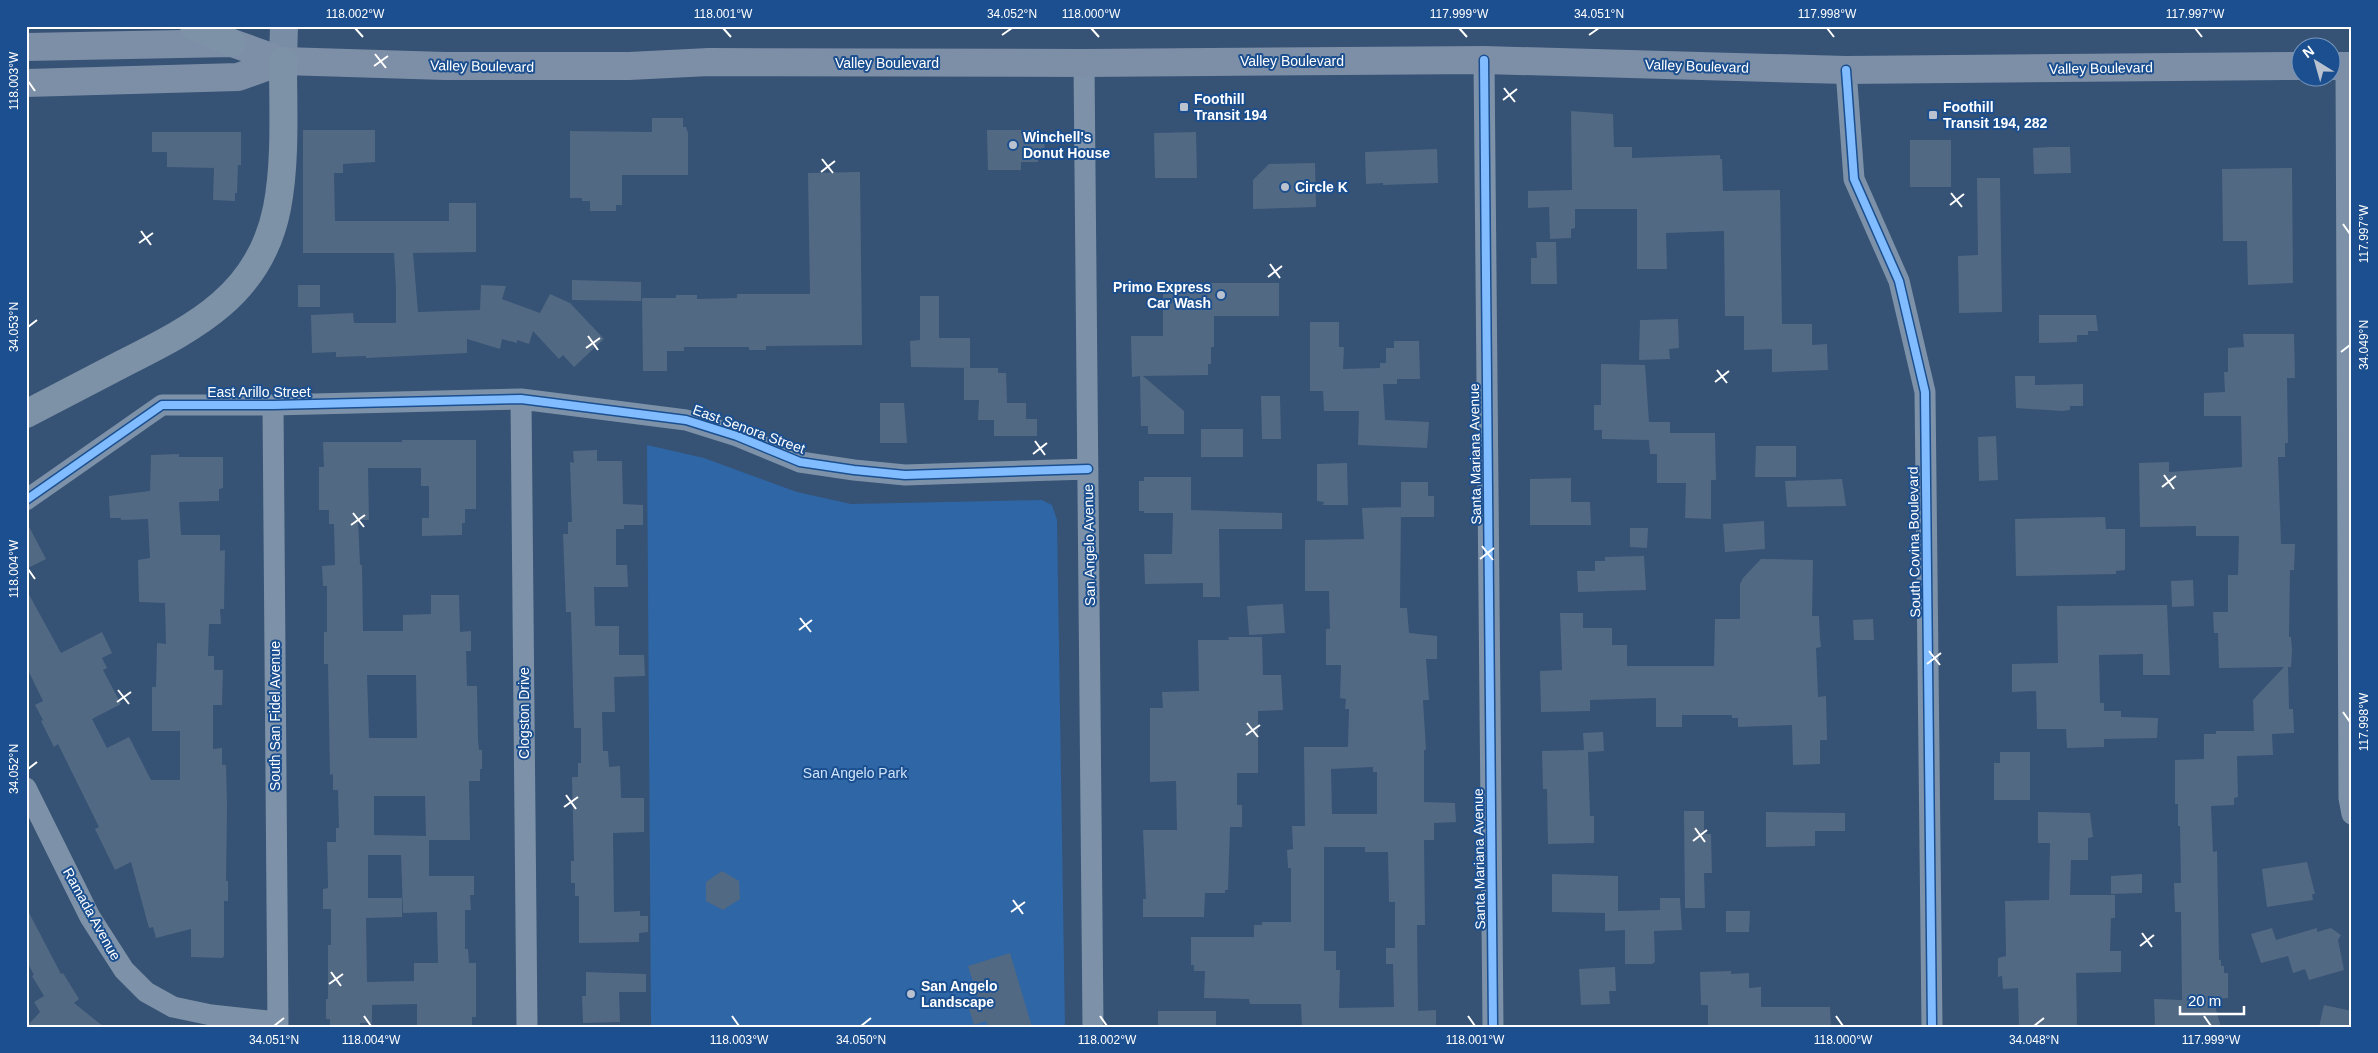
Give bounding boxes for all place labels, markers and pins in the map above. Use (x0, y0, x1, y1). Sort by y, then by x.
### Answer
place label: Foothill Transit 194 (1194, 91, 1267, 123)
place label: Foothill Transit 194, 282 (1943, 99, 2048, 131)
marker: Foothill Transit 194 (1178, 101, 1190, 113)
marker: Foothill Transit 194, 282 (1927, 109, 1939, 121)
place label: Winchell's Donut House (1023, 129, 1110, 161)
marker: Winchell's Donut House (1007, 139, 1019, 151)
place label: Circle K (1295, 179, 1348, 195)
marker: Circle K (1279, 181, 1291, 193)
place label: Primo Express Car Wash (1113, 279, 1211, 311)
marker: Primo Express Car Wash (1215, 289, 1227, 301)
place label: San Angelo Landscape (921, 978, 998, 1010)
marker: San Angelo Landscape (905, 988, 917, 1000)

